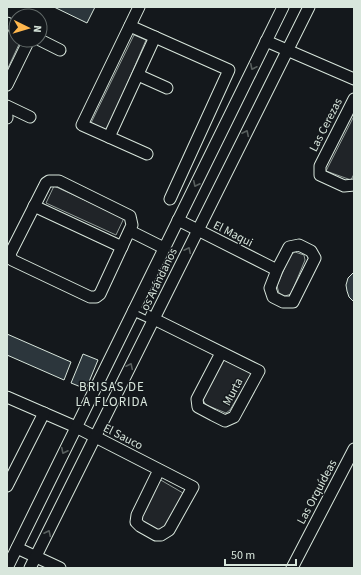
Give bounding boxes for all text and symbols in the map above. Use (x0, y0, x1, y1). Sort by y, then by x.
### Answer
north arrow (8, 8, 48, 48)
text: N (30, 25, 45, 33)
one-way arrow (250, 63, 258, 70)
street label: Las Cerezas (305, 95, 347, 155)
one-way arrow (241, 130, 249, 138)
one-way arrow (193, 180, 201, 187)
street label: El Maqui (210, 217, 256, 251)
street label: Los Arándanos (134, 245, 182, 319)
one-way arrow (183, 247, 191, 254)
one-way arrow (126, 363, 133, 371)
street label: Murta (219, 375, 247, 409)
district label: BRISAS DE LA FLORIDA (76, 378, 148, 411)
street label: El Sauco (100, 420, 146, 454)
one-way arrow (61, 447, 69, 454)
street label: Las Orquídeas (293, 457, 341, 527)
one-way arrow (43, 530, 51, 537)
scale bar (225, 541, 296, 567)
text: 50 m (231, 547, 255, 564)

